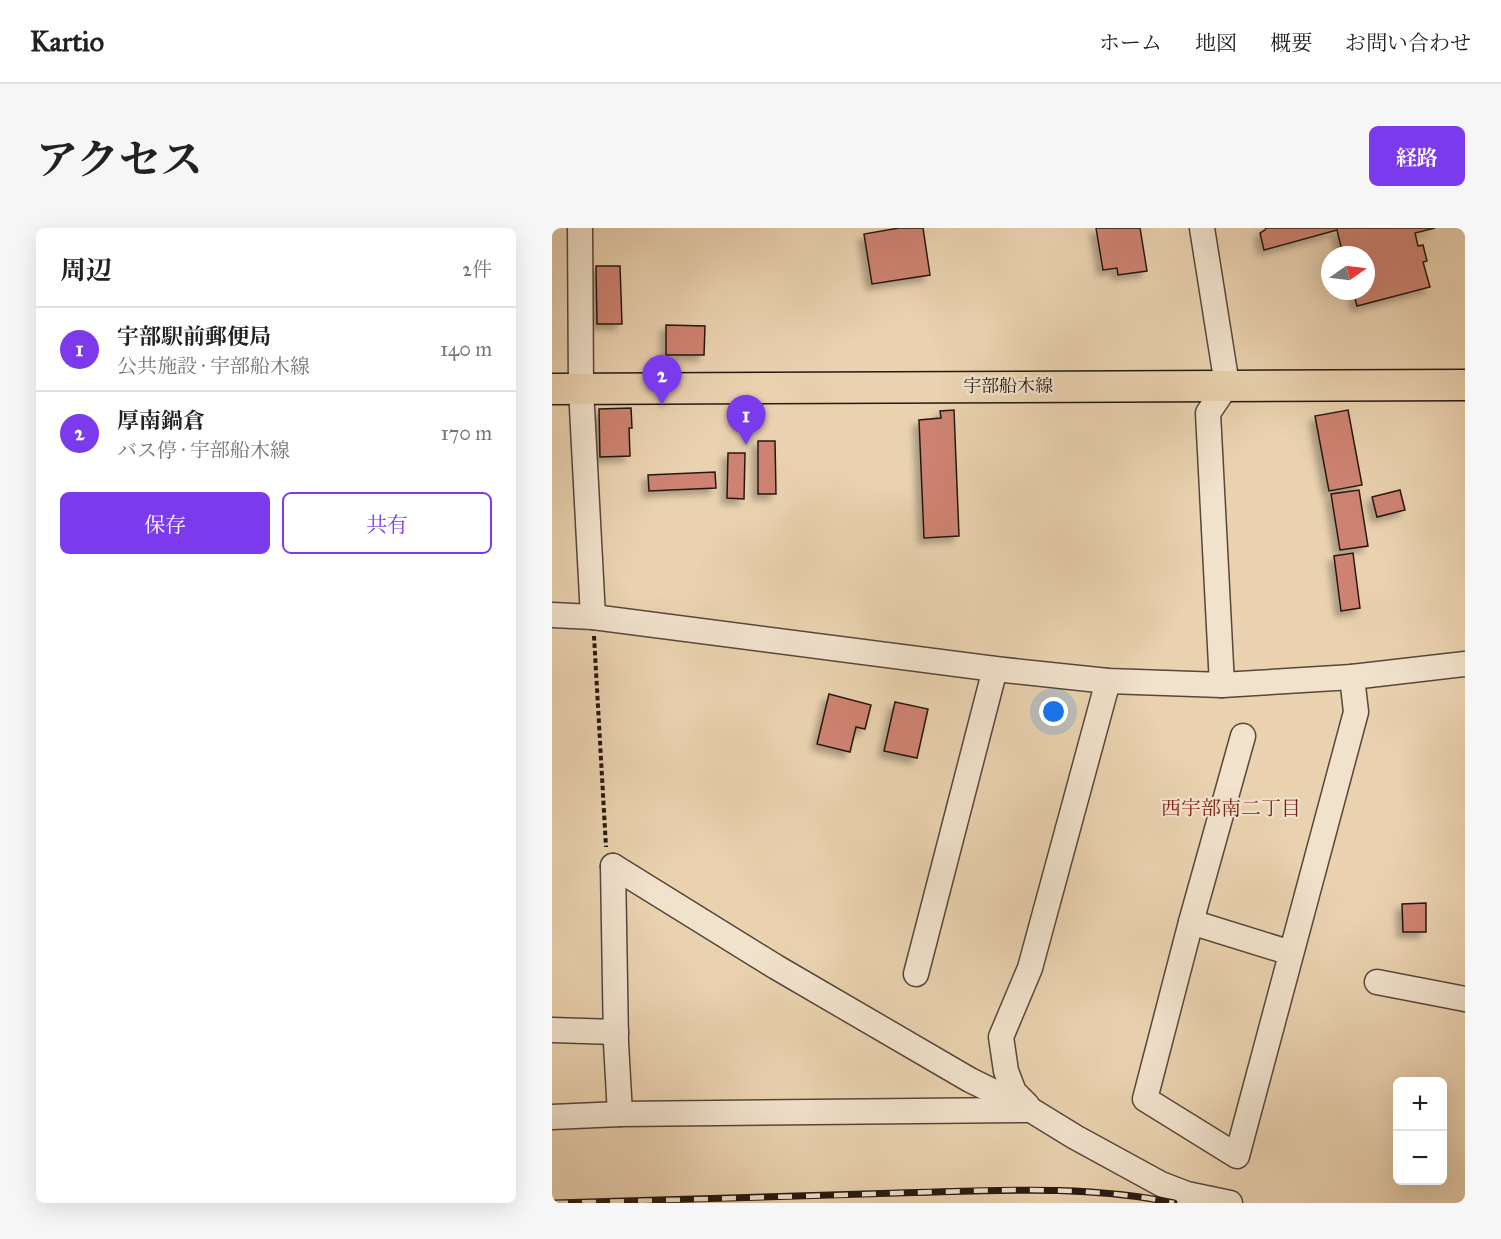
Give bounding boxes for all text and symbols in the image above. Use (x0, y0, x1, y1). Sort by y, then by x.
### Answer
text: Kartio (30, 24, 104, 59)
text: ホーム (1099, 30, 1162, 56)
text: 地図 (1195, 30, 1237, 56)
text: 概要 (1270, 30, 1312, 56)
text: お問い合わせ (1345, 30, 1471, 56)
button: 経路 (1369, 126, 1465, 186)
text: アクセス (36, 134, 203, 186)
north arrow (1321, 246, 1375, 300)
text: 周辺 (60, 254, 112, 286)
text: 2件 (462, 257, 492, 281)
text: 宇部駅前郵便局 (117, 323, 271, 350)
text: 1 (76, 337, 83, 361)
text: 140 m (440, 337, 492, 361)
text: 公共施設 · 宇部船木線 (117, 354, 310, 378)
pin: 2 (642, 356, 682, 405)
street label: 宇部船木線 (963, 375, 1053, 397)
pin: 1 (726, 396, 766, 445)
text: 厚南鍋倉 (117, 407, 205, 434)
text: 2 (75, 421, 84, 445)
text: 170 m (441, 421, 492, 445)
text: バス停 · 宇部船木線 (117, 438, 290, 462)
button: 保存 (60, 492, 270, 554)
button: 共有 (282, 492, 492, 554)
your location (1039, 697, 1068, 726)
district label: 西宇部南二丁目 (1161, 796, 1301, 820)
map controls (1393, 1077, 1447, 1185)
button: + (1393, 1077, 1447, 1131)
button: − (1393, 1131, 1447, 1185)

